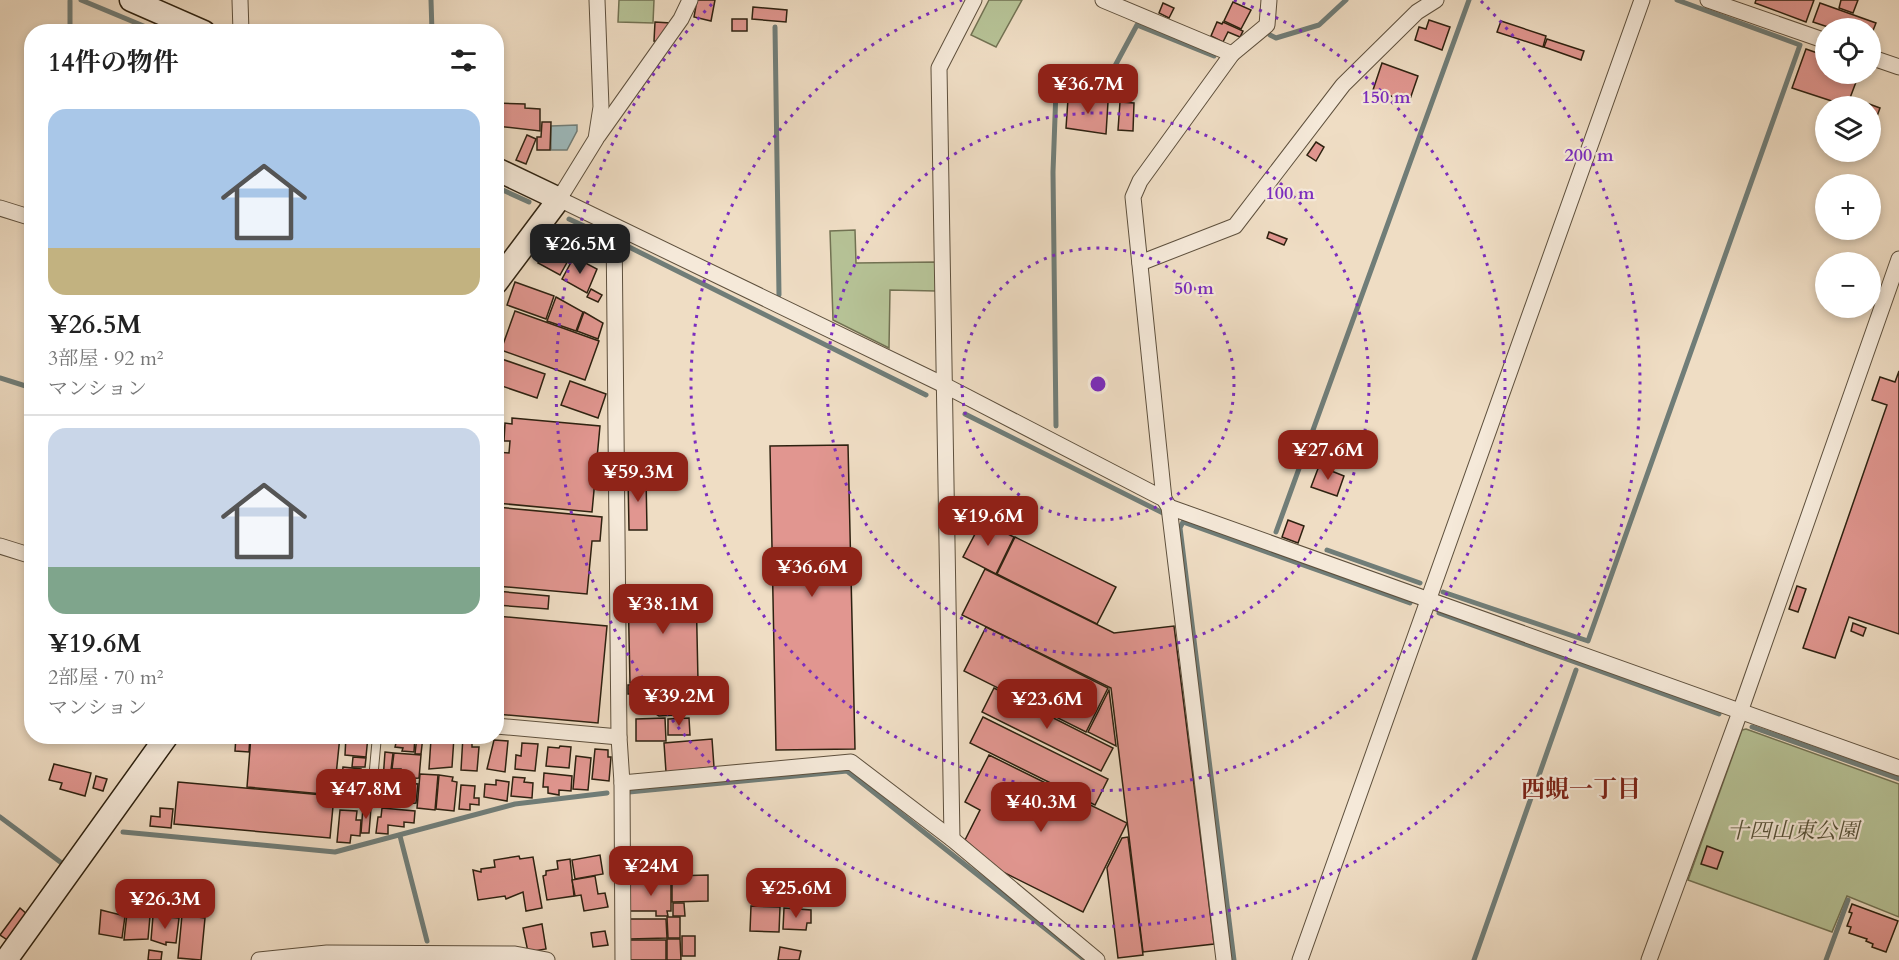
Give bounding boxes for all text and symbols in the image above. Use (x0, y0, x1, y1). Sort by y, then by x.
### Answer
map controls (1815, 18, 1881, 318)
button: locate (1815, 18, 1881, 84)
icon: filters (447, 44, 480, 77)
text: 14件の物件 (48, 45, 179, 80)
pin: ¥36.7M (1039, 64, 1137, 115)
text: ¥36.7M (1052, 70, 1124, 97)
text: 150 m (1361, 85, 1411, 110)
button: layers (1815, 96, 1881, 162)
text: 200 m (1564, 143, 1614, 168)
icon: home (210, 148, 318, 256)
button: + (1815, 174, 1881, 240)
text: 100 m (1265, 181, 1315, 206)
pin: ¥26.5M (531, 224, 629, 275)
text: ¥26.5M (544, 230, 616, 257)
button: − (1815, 252, 1881, 318)
text: 50 m (1174, 276, 1214, 301)
text: ¥26.5M (48, 307, 141, 342)
text: 3部屋 · 92 m² (48, 345, 164, 372)
centre of rings (1088, 374, 1108, 394)
text: マンション (48, 375, 147, 402)
pin: ¥27.6M (1279, 430, 1377, 481)
text: ¥27.6M (1292, 436, 1364, 463)
pin: ¥59.3M (589, 452, 687, 503)
text: ¥59.3M (602, 458, 674, 485)
icon: home (210, 467, 318, 575)
pin: ¥19.6M (939, 496, 1037, 547)
text: ¥19.6M (952, 502, 1024, 529)
pin: ¥36.6M (763, 547, 861, 598)
text: ¥36.6M (776, 553, 848, 580)
pin: ¥38.1M (614, 584, 712, 635)
text: ¥38.1M (627, 590, 699, 617)
text: ¥19.6M (48, 626, 141, 661)
text: 2部屋 · 70 m² (48, 664, 164, 691)
pin: ¥39.2M (630, 676, 728, 727)
pin: ¥23.6M (998, 679, 1096, 730)
text: ¥39.2M (643, 682, 715, 709)
text: ¥23.6M (1011, 685, 1083, 712)
text: マンション (48, 694, 147, 721)
pin: ¥47.8M (317, 769, 415, 820)
district label: 西蜆一丁目 (1521, 773, 1641, 806)
text: ¥47.8M (330, 775, 402, 802)
pin: ¥40.3M (992, 782, 1090, 833)
text: ¥40.3M (1005, 788, 1077, 815)
park label: 十四山東公園 (1727, 816, 1862, 846)
pin: ¥24M (615, 846, 687, 897)
text: ¥24M (623, 852, 679, 879)
pin: ¥25.6M (747, 868, 845, 919)
text: ¥25.6M (760, 874, 832, 901)
pin: ¥26.3M (116, 879, 214, 930)
text: ¥26.3M (129, 885, 201, 912)

